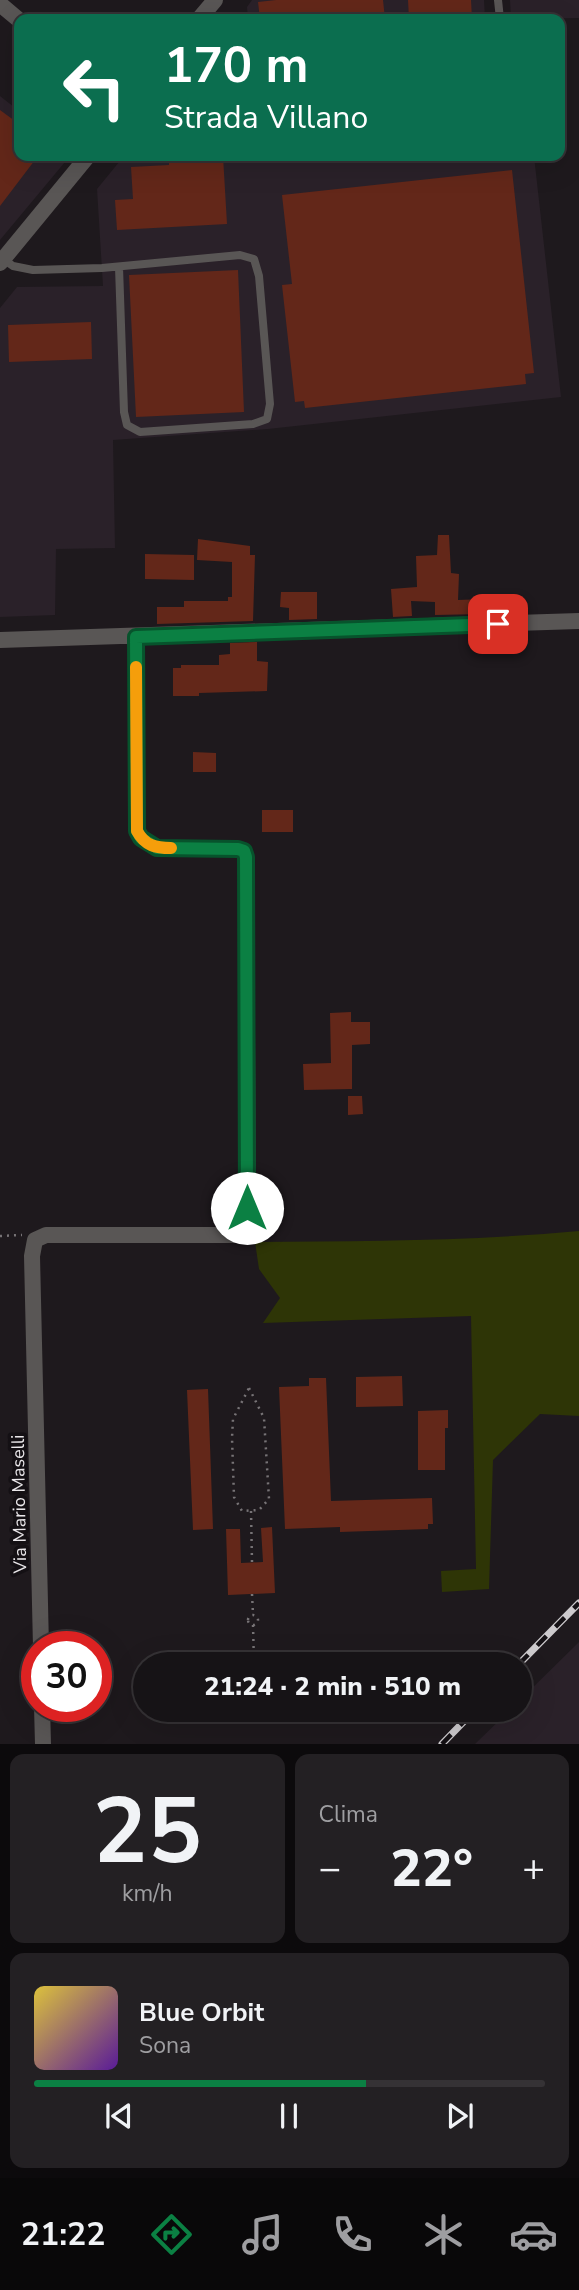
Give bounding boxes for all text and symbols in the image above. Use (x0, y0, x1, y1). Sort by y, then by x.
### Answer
text: 170 m (164, 32, 308, 99)
icon: left (49, 42, 140, 133)
text: Strada Villano (164, 96, 368, 139)
pin (468, 594, 528, 654)
icon: arrive (479, 605, 517, 643)
position arrow (210, 1171, 284, 1245)
street label: Via Mario Maselli (6, 1434, 32, 1575)
speed limit sign: 30 (21, 1631, 112, 1722)
text: 21:24 · 2 min · 510 m (204, 1669, 461, 1704)
text: 25 (93, 1770, 202, 1894)
text: Clima (319, 1799, 378, 1830)
text: 22° (391, 1833, 473, 1904)
text: − (319, 1843, 341, 1894)
text: + (522, 1843, 545, 1894)
text: km/h (122, 1878, 173, 1909)
text: Blue Orbit (139, 1995, 264, 2030)
text: Sona (139, 2030, 191, 2061)
icon: previous (100, 2097, 138, 2135)
icon: pause (270, 2097, 308, 2135)
icon: next (441, 2097, 479, 2135)
icon: directions (147, 2210, 196, 2259)
icon: music (238, 2210, 287, 2259)
icon: phone (328, 2210, 377, 2259)
icon: climate (419, 2210, 468, 2259)
icon: car (509, 2210, 558, 2259)
text: 21:22 (21, 2213, 106, 2256)

